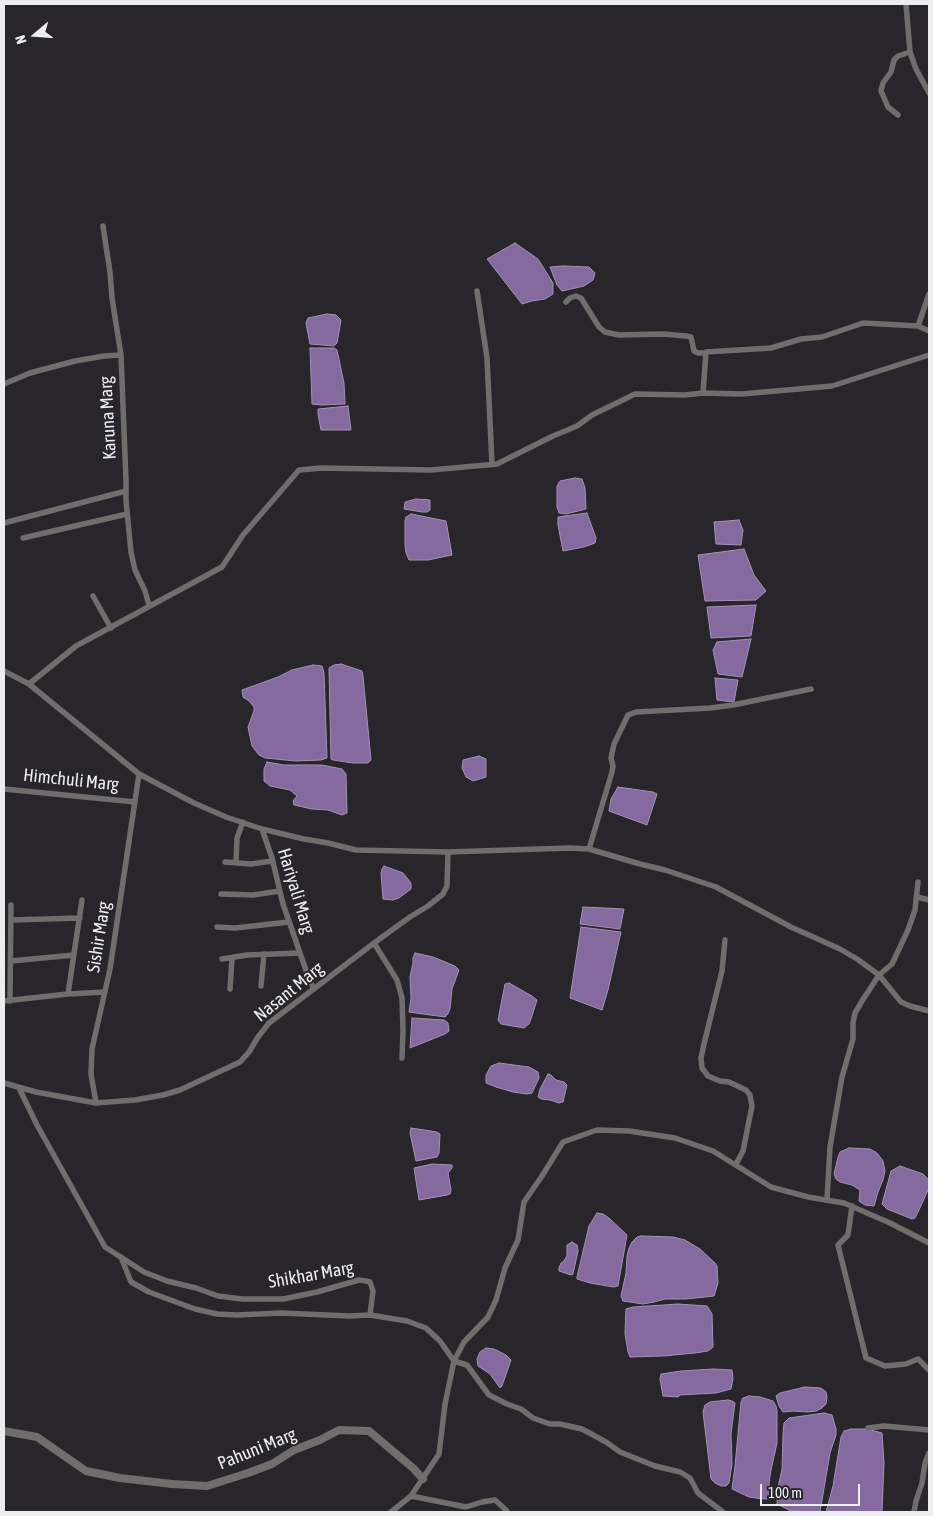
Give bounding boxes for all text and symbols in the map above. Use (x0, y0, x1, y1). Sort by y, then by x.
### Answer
north arrow (10, 10, 60, 60)
text: N (12, 33, 30, 46)
street label: Karuna Marg (95, 376, 121, 460)
street label: Himchuli Marg (22, 764, 120, 796)
street label: Hariyali Marg (273, 846, 319, 936)
street label: Sishir Marg (83, 900, 115, 974)
street label: Nasant Marg (250, 957, 328, 1027)
street label: Shikhar Marg (267, 1257, 355, 1293)
street label: Pahuni Marg (215, 1424, 299, 1474)
scale bar (763, 1474, 863, 1506)
text: 100 m (768, 1484, 802, 1501)

